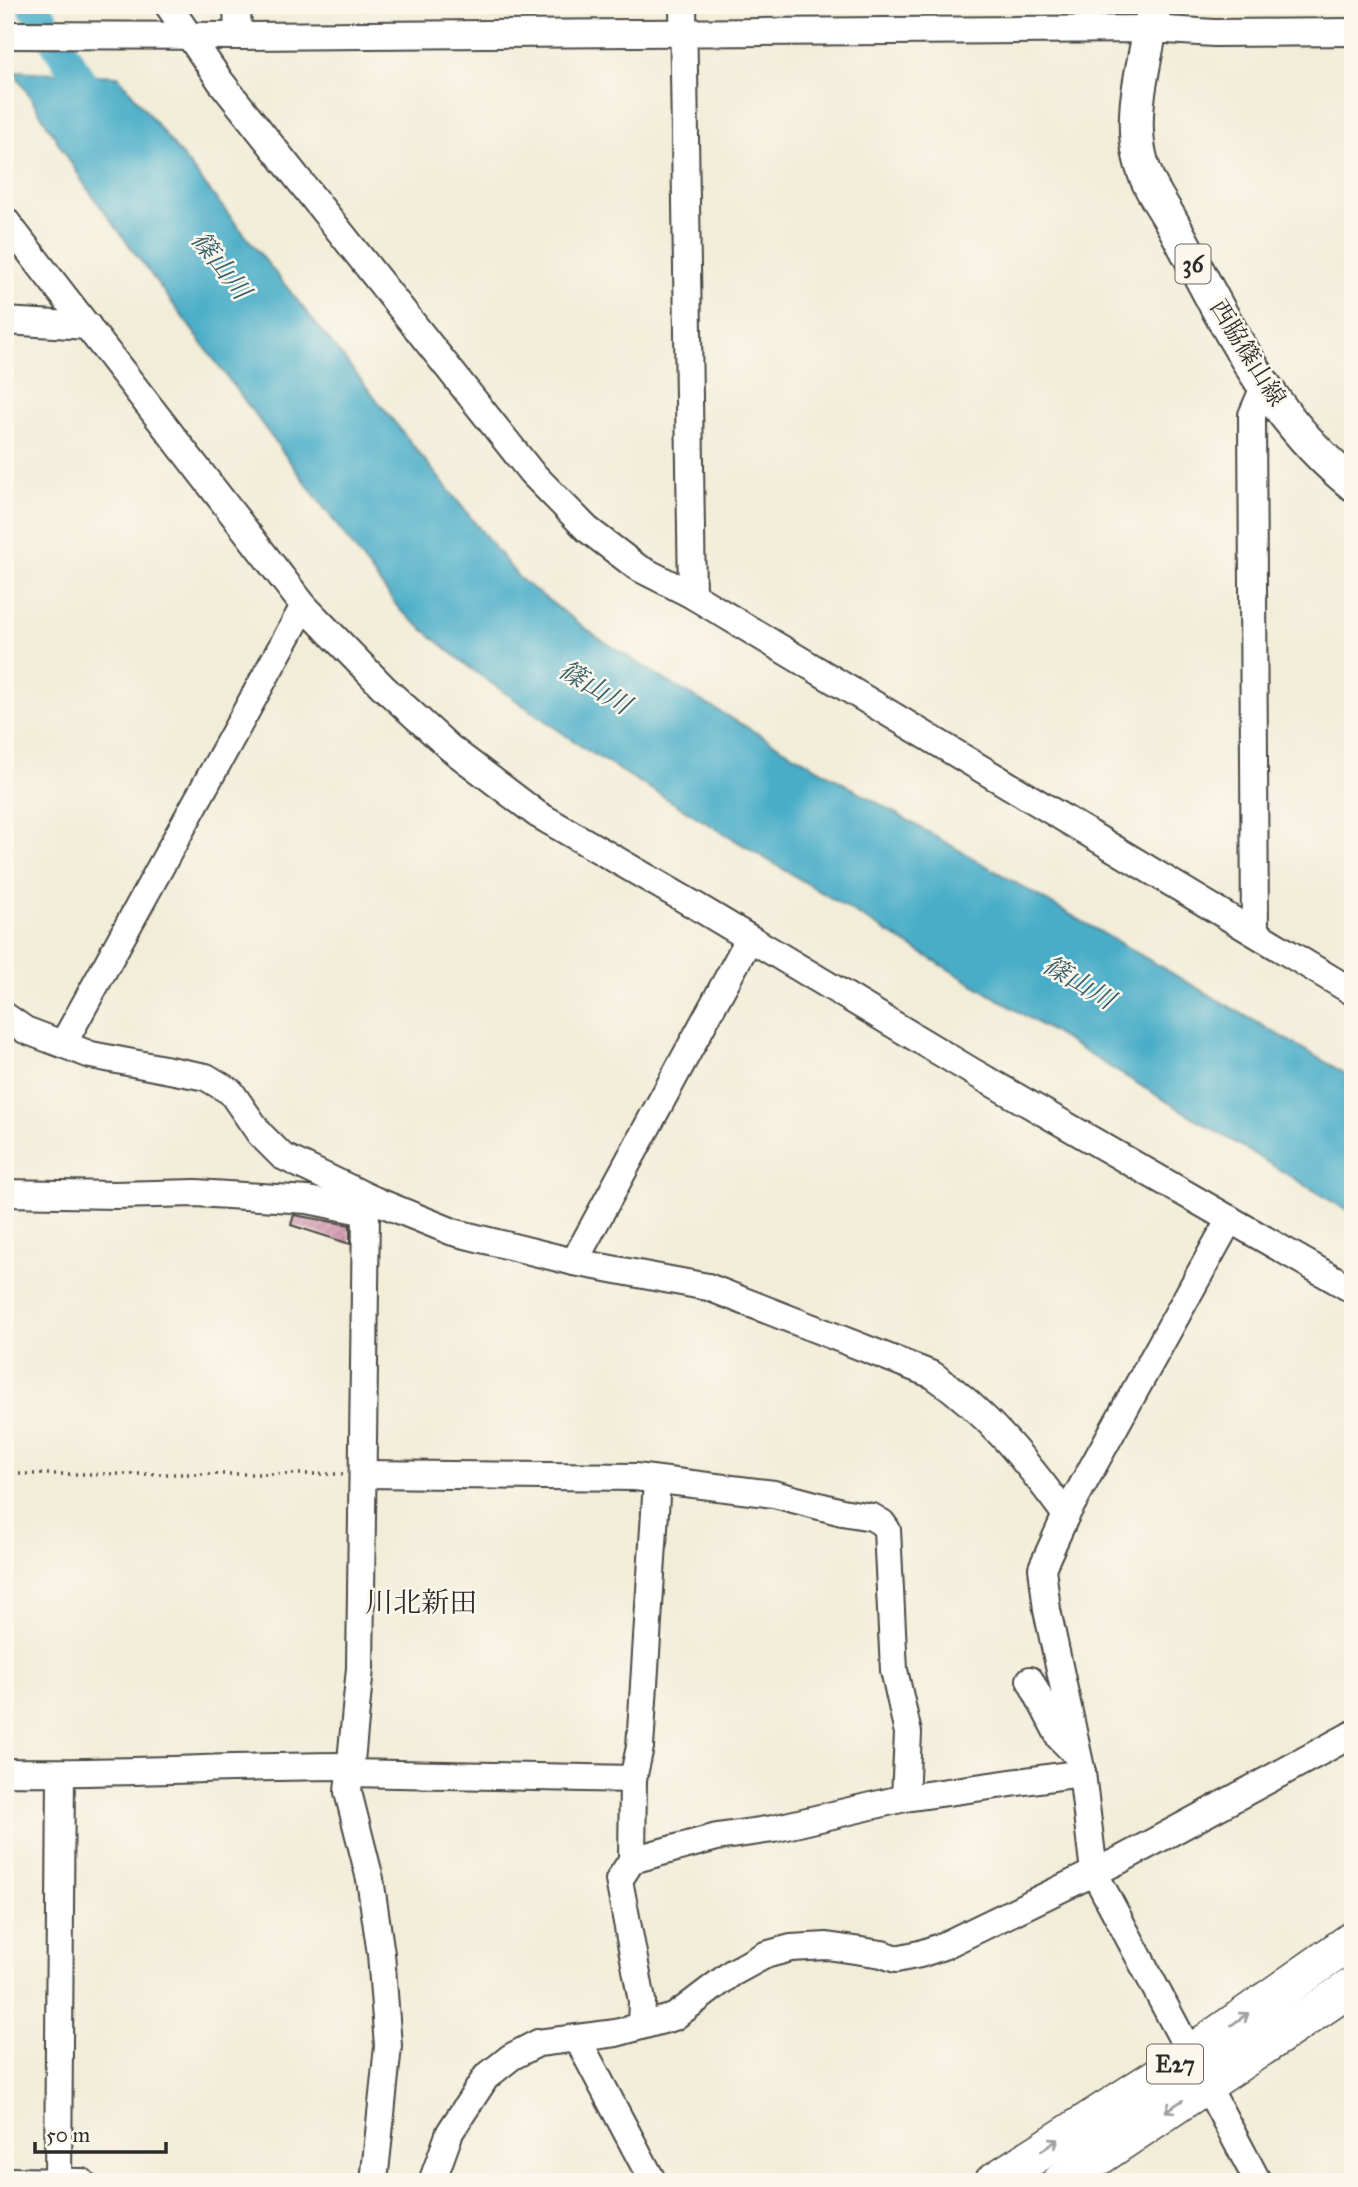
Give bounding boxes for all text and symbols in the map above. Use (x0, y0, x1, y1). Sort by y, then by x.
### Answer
water label: 篠山川 (184, 224, 259, 308)
road number: 36 (1176, 244, 1210, 284)
street label: 西脇篠山線 (1203, 294, 1293, 412)
water label: 篠山川 (553, 653, 639, 722)
water label: 篠山川 (1037, 948, 1123, 1017)
district label: 川北新田 (365, 1585, 477, 1620)
one-way arrow (1230, 2012, 1249, 2026)
road number: E27 (1147, 2044, 1203, 2084)
one-way arrow (1165, 2099, 1184, 2113)
scale bar (35, 2110, 166, 2154)
text: 50 m (46, 2122, 91, 2148)
one-way arrow (1040, 2138, 1060, 2152)

